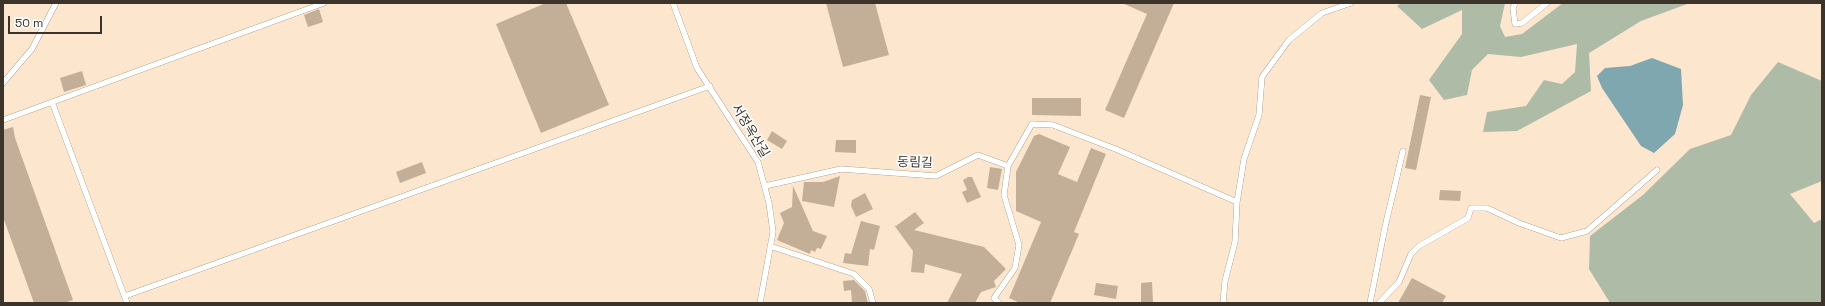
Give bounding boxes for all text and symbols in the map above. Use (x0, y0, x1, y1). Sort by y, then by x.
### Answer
scale bar (10, 8, 104, 34)
text: 50 m (15, 15, 43, 31)
street label: 서정옥산길 (728, 101, 772, 161)
street label: 동림길 (897, 155, 933, 171)

